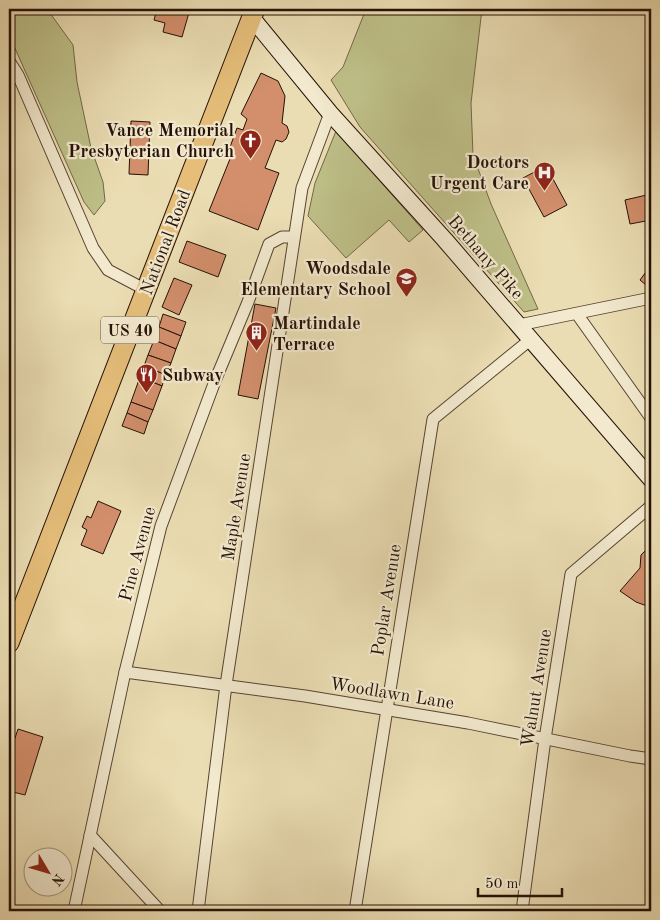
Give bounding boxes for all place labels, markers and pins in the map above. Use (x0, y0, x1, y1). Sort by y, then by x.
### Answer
place label: Vance Memorial Presbyterian Church (68, 122, 234, 161)
church icon: Vance Memorial Presbyterian Church (238, 128, 262, 159)
place label: Doctors Urgent Care (429, 154, 529, 193)
hospital icon: Doctors Urgent Care (533, 160, 557, 191)
place label: Woodsdale Elementary School (240, 260, 391, 299)
school or university icon: Woodsdale Elementary School (395, 266, 419, 297)
place label: Martindale Terrace (273, 315, 361, 354)
building icon: Martindale Terrace (245, 321, 269, 352)
restaurant icon: Subway (134, 363, 158, 394)
place label: Subway (162, 367, 224, 385)

